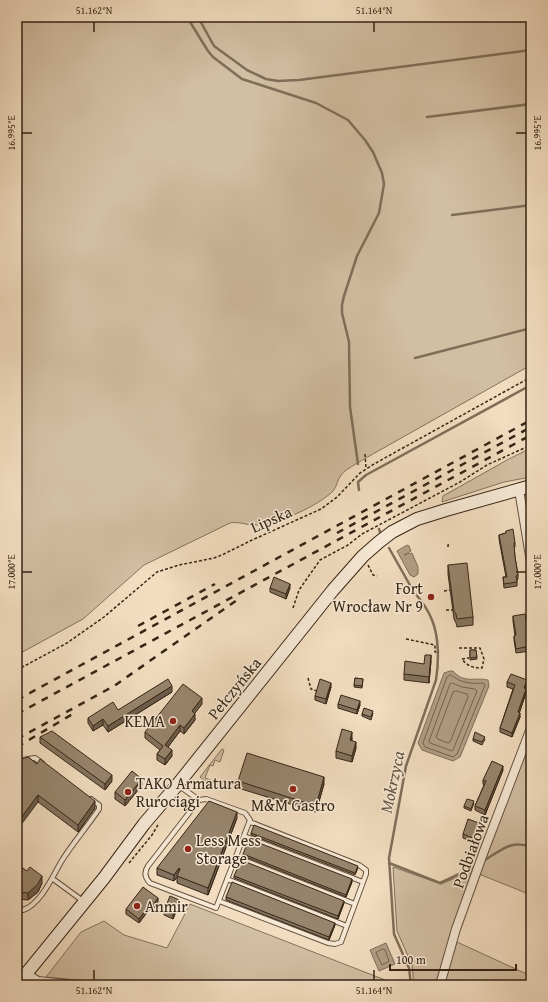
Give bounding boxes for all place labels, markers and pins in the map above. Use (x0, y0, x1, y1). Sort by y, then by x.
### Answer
place label: Fort Wrocław Nr 9 (333, 576, 423, 618)
marker: Fort Wrocław Nr 9 (426, 592, 436, 602)
place label: KEMA (125, 709, 165, 733)
marker: KEMA (168, 716, 178, 726)
place label: TAKO Armatura Rurociągi (136, 771, 242, 813)
marker: M&M Gastro (288, 784, 298, 794)
marker: TAKO Armatura Rurociągi (123, 787, 133, 797)
place label: M&M Gastro (251, 793, 335, 817)
place label: Less Mess Storage (196, 828, 261, 870)
marker: Less Mess Storage (183, 844, 193, 854)
place label: Anmir (145, 894, 188, 918)
marker: Anmir (132, 901, 142, 911)

